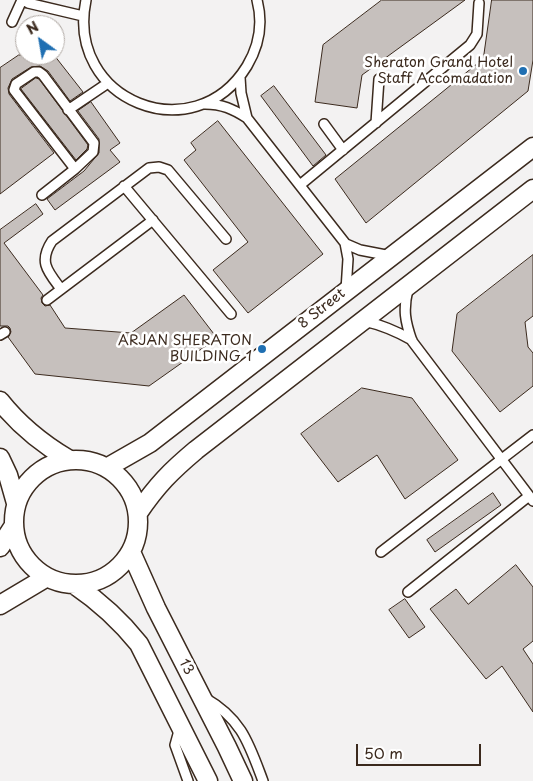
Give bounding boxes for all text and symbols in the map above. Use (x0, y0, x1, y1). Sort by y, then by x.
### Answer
north arrow (15, 15, 65, 65)
text: N (22, 16, 43, 40)
place label: Sheraton Grand Hotel Staff Accomadation (364, 55, 513, 88)
marker: Sheraton Grand Hotel Staff Accomadation (517, 65, 529, 77)
street label: 8 Street (295, 285, 349, 333)
place label: ARJAN SHERATON BUILDING 1 (118, 333, 252, 366)
marker: ARJAN SHERATON BUILDING 1 (256, 343, 268, 355)
street label: 13 (175, 656, 197, 678)
scale bar (358, 734, 483, 766)
text: 50 m (364, 741, 403, 764)

